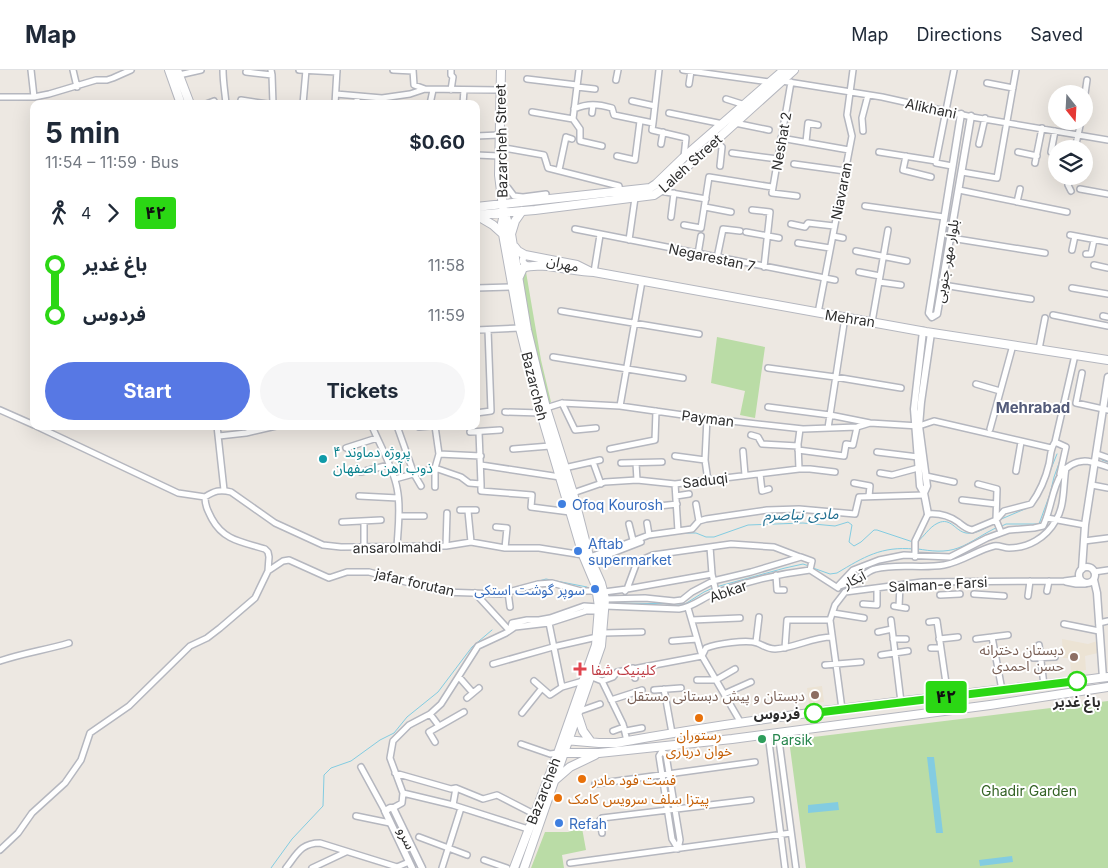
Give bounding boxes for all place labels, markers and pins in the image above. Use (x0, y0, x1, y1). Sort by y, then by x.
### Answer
place label: پروژه دماوند ۴ ذوب آهن اصفهان (333, 443, 433, 477)
marker: پروژه دماوند ۴ ذوب آهن اصفهان (317, 453, 329, 465)
place label: Ofoq Kourosh (572, 496, 663, 513)
marker: Ofoq Kourosh (556, 498, 568, 510)
place label: Aftab supermarket (588, 535, 672, 568)
marker: Aftab supermarket (572, 545, 584, 557)
place label: سوپر گوشت استکی (474, 581, 585, 600)
marker: سوپر گوشت استکی (589, 583, 601, 595)
place label: دبستان دخترانه حسن احمدی (980, 641, 1064, 675)
marker: دبستان دخترانه حسن احمدی (1068, 651, 1080, 663)
place label: کلینیک شفا (591, 661, 656, 678)
marker: کلینیک شفا (573, 662, 587, 676)
marker: باغ غدیر (1067, 671, 1087, 691)
place label: دبستان و پیش دبستانی مستقل (627, 687, 805, 706)
marker: دبستان و پیش دبستانی مستقل (809, 689, 821, 701)
place label: باغ غدیر (1052, 693, 1101, 713)
marker: فردوس (804, 703, 824, 723)
place label: فردوس (754, 705, 800, 723)
marker: رستوران خوان درباری (693, 712, 705, 724)
place label: رستوران خوان درباری (666, 726, 732, 760)
place label: Parsik (772, 731, 813, 748)
marker: Parsik (756, 733, 768, 745)
place label: فست فود مادر (591, 771, 676, 789)
marker: فست فود مادر (576, 773, 588, 785)
place label: پیتزا سلف سرویس کامک (568, 790, 709, 809)
marker: پیتزا سلف سرویس کامک (552, 792, 564, 804)
place label: Refah (569, 815, 607, 832)
marker: Refah (553, 817, 565, 829)

